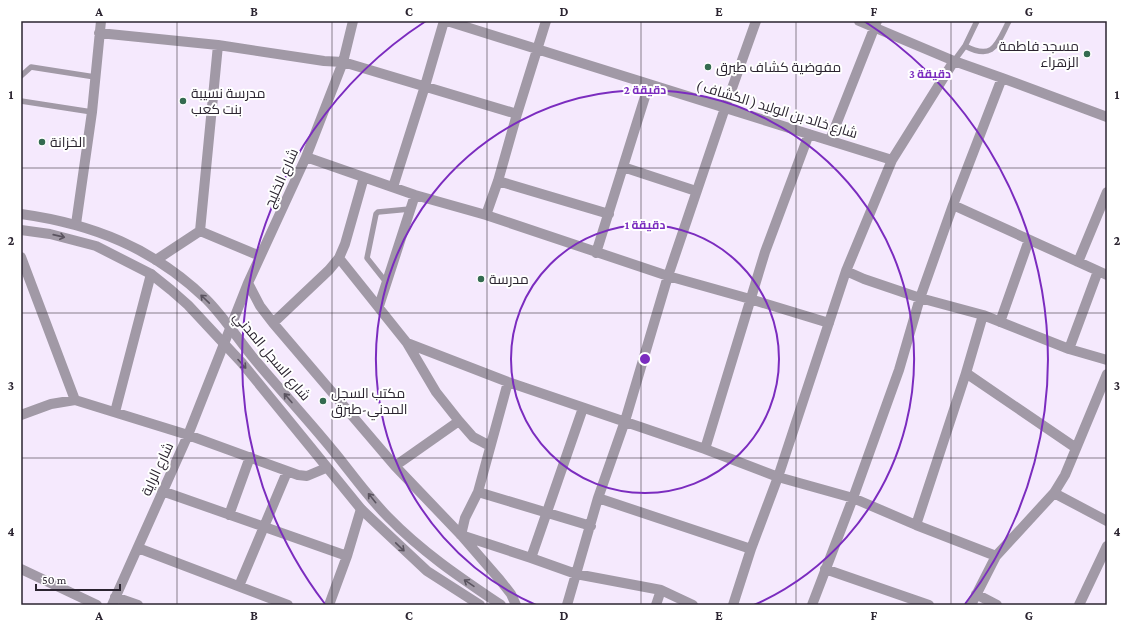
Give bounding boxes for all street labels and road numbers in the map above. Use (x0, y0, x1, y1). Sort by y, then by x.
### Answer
street label: شارع خالد بن الوليد ( الكشاف ) (694, 77, 860, 142)
street label: شارع الخليج (261, 146, 302, 210)
street label: شارع السجل المدني (227, 308, 314, 406)
street label: شارع الراية (138, 440, 177, 499)

